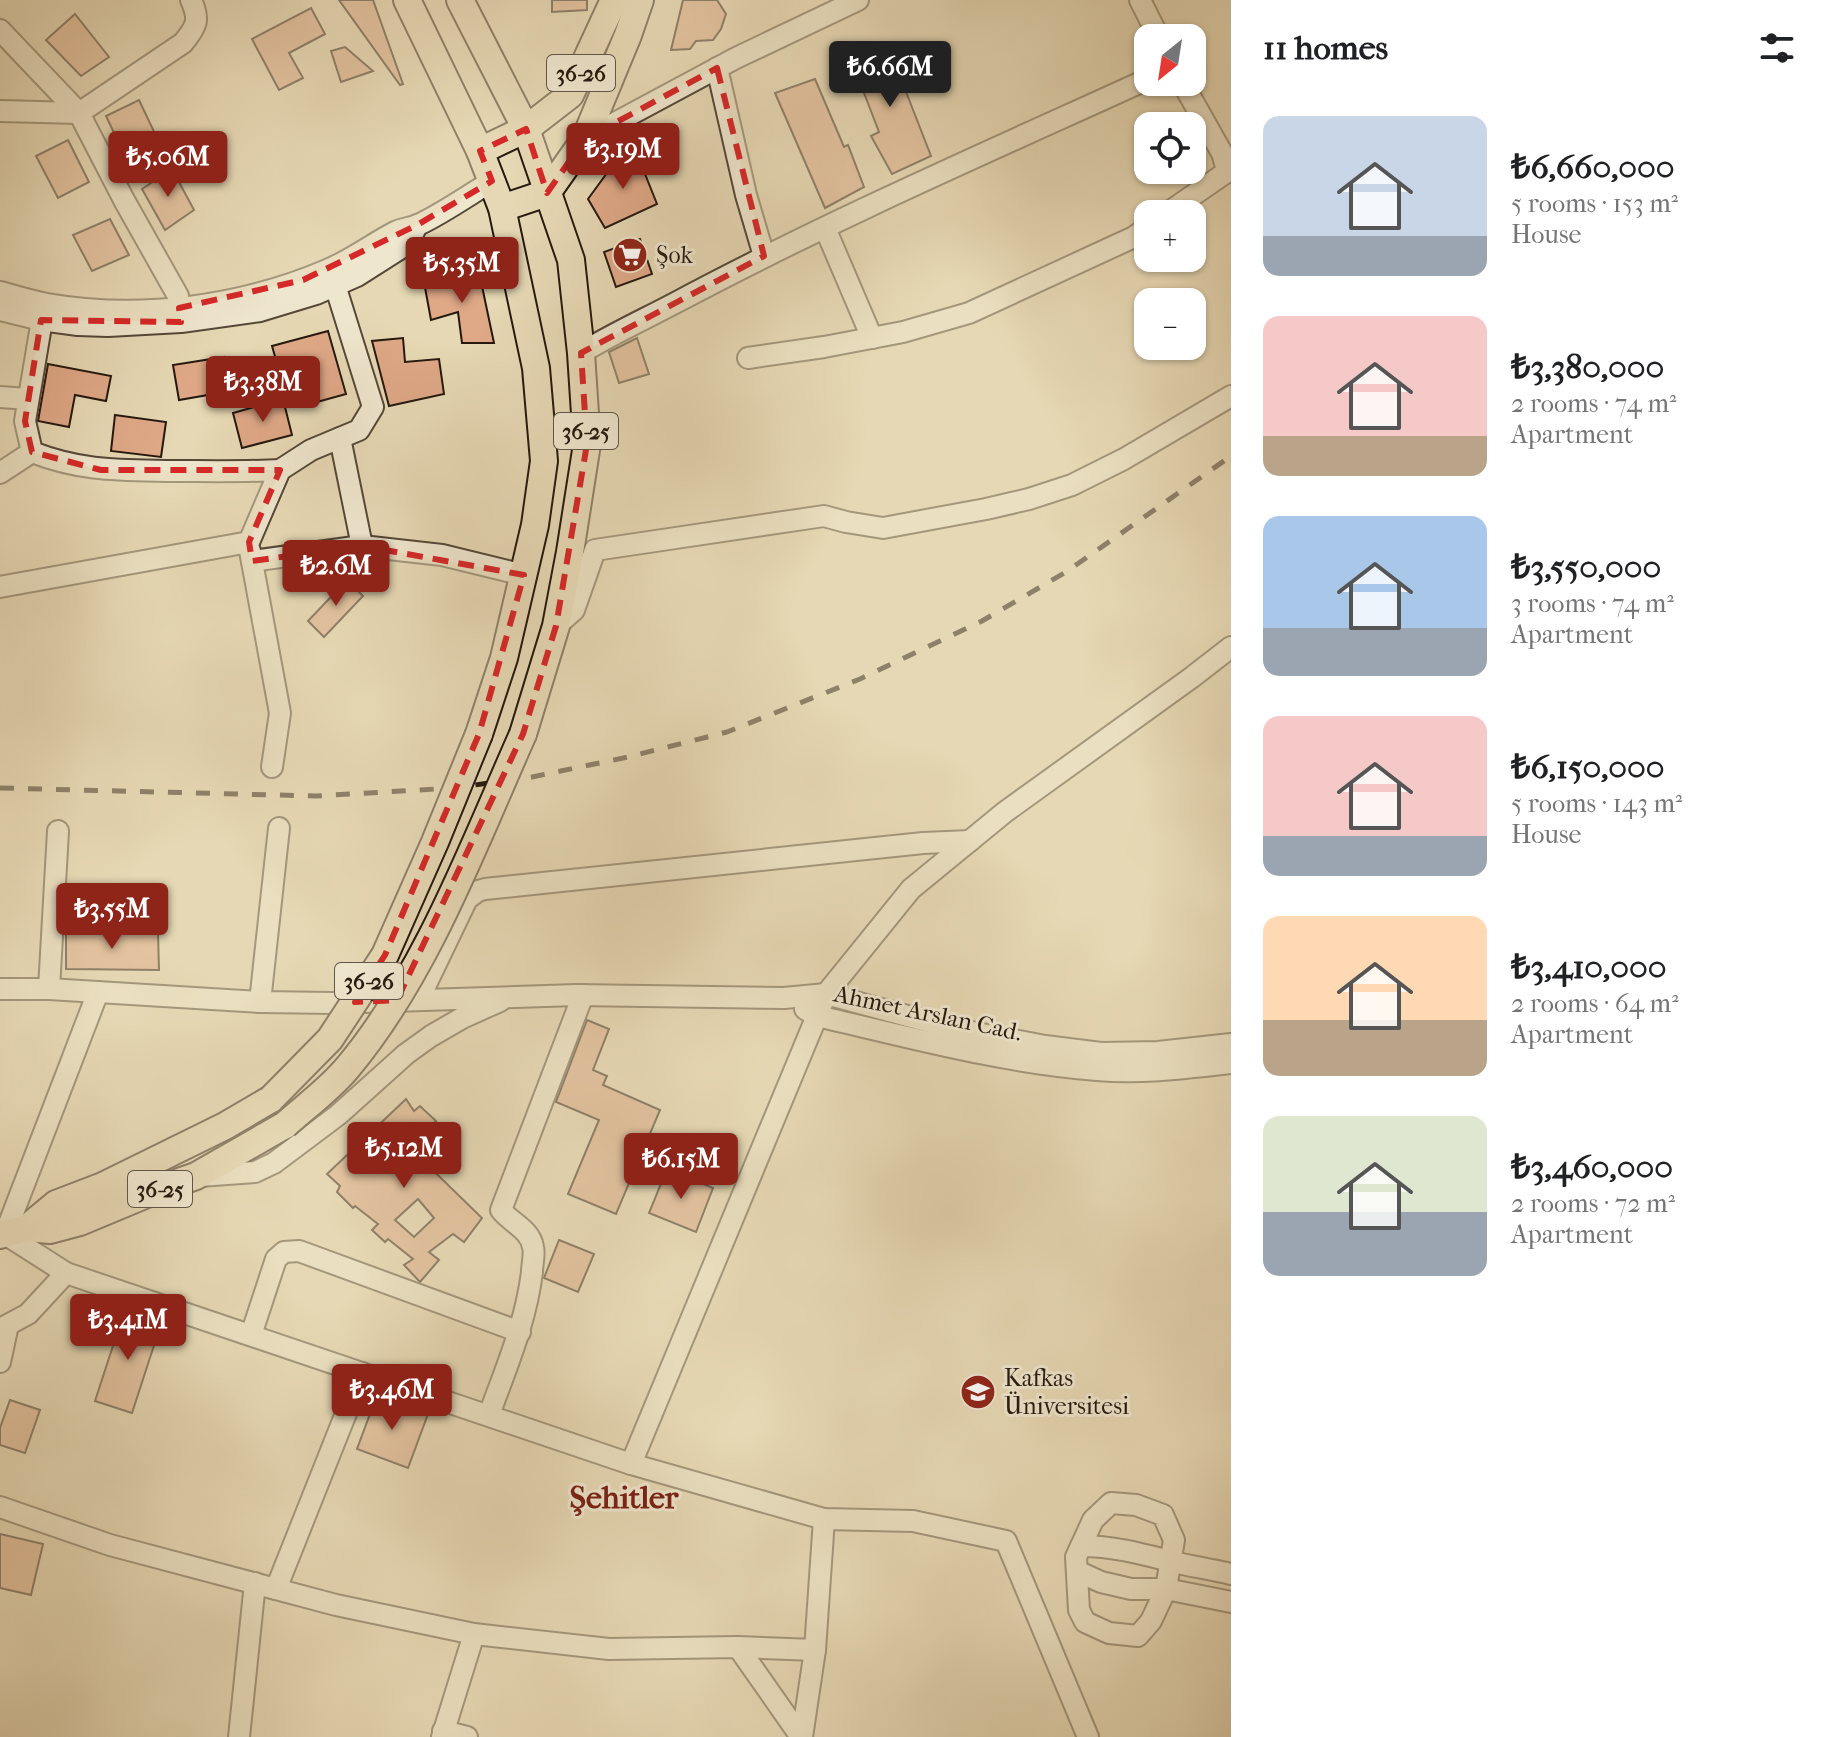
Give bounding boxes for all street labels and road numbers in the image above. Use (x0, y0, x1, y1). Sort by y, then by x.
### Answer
road number: 36-26 (547, 55, 615, 91)
road number: 36-25 (554, 413, 618, 449)
road number: 36-26 (335, 963, 403, 999)
street label: Ahmet Arslan Cad. (831, 979, 1024, 1047)
road number: 36-25 (128, 1171, 192, 1207)

